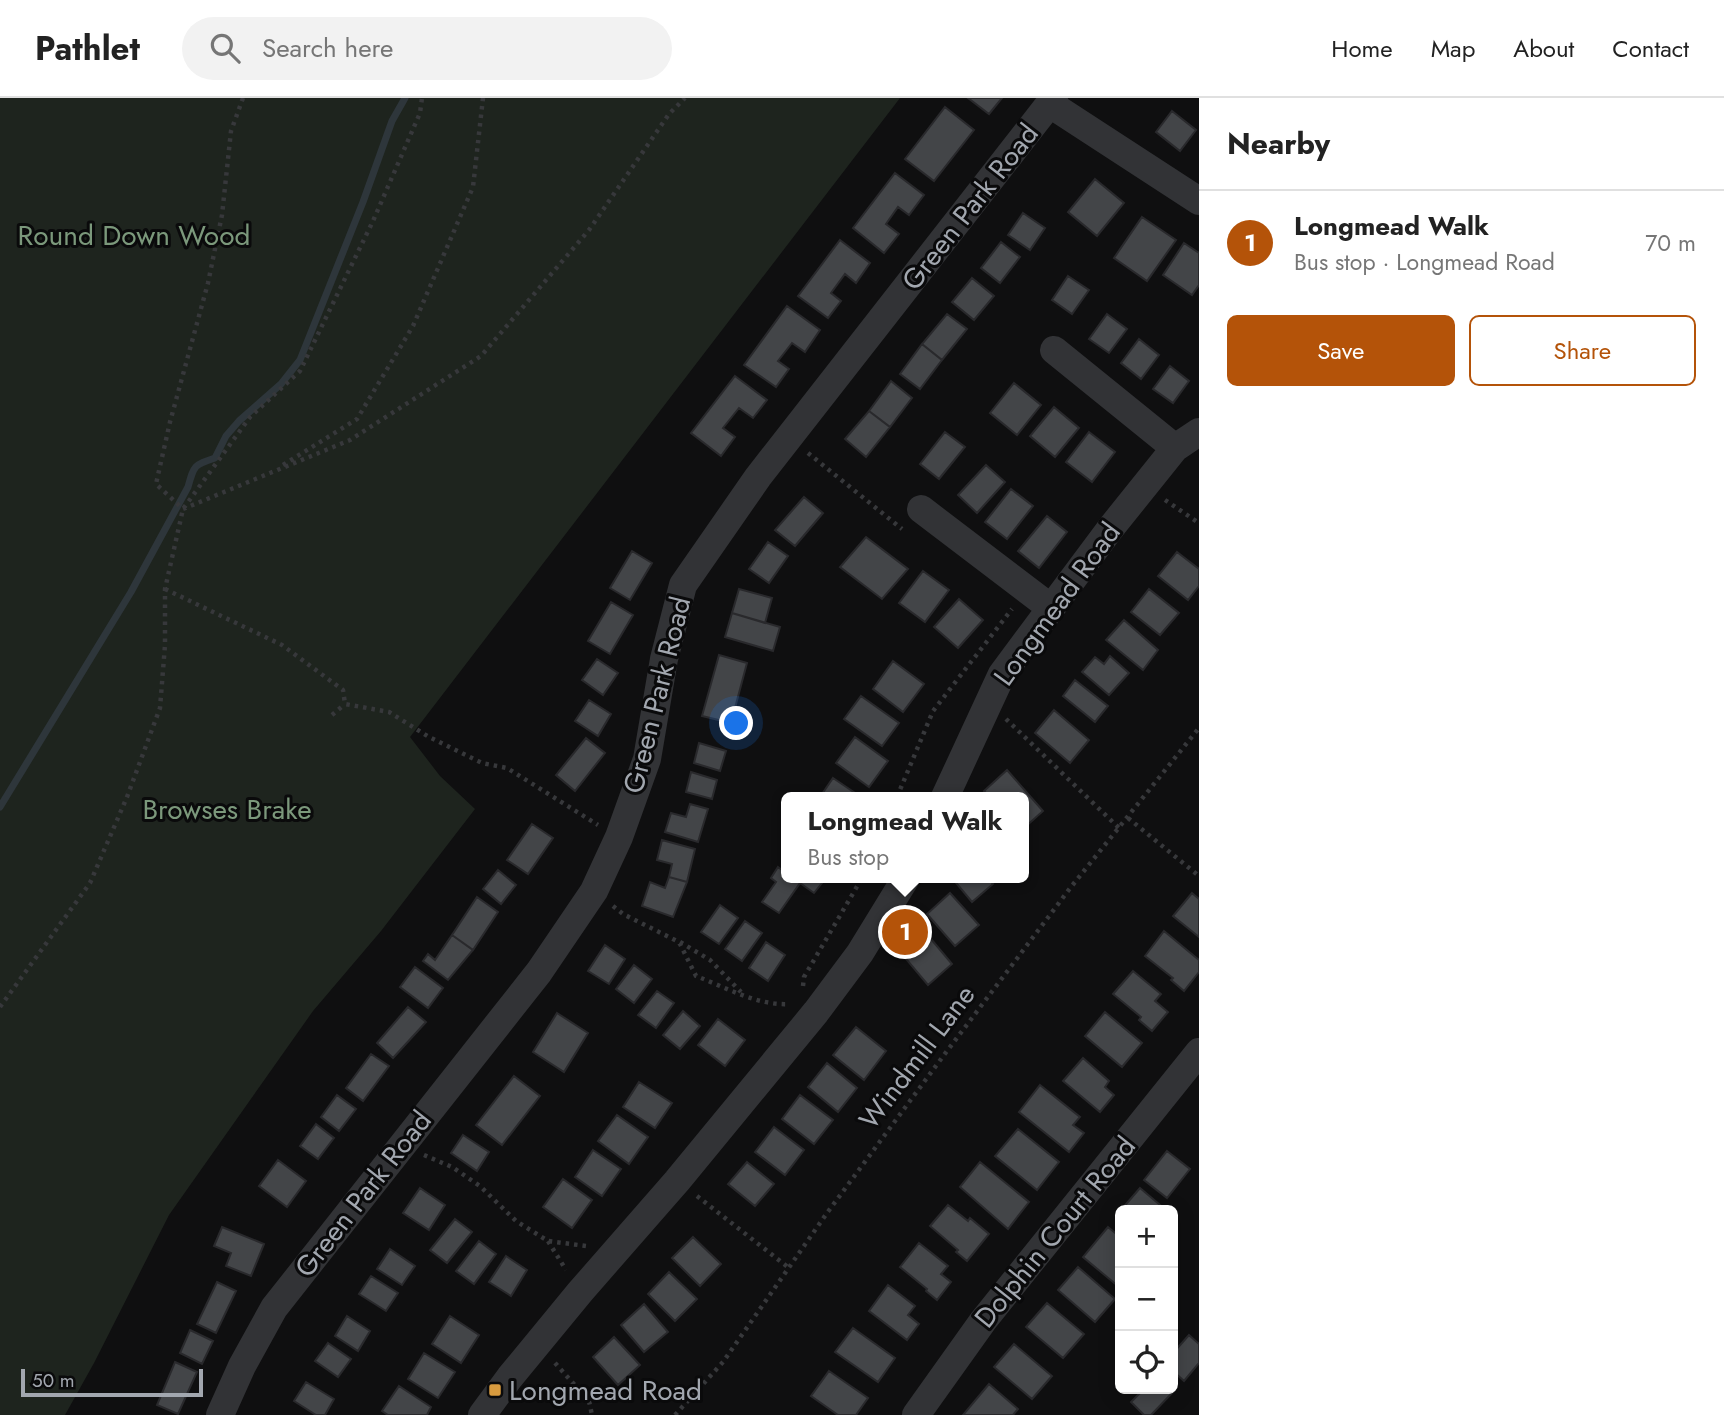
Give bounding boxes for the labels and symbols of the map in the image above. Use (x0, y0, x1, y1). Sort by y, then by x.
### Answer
street label: Green Park Road (892, 115, 1048, 299)
park label: Round Down Wood (18, 215, 250, 256)
street label: Longmead Road (984, 514, 1130, 694)
street label: Green Park Road (613, 592, 701, 798)
your location (719, 706, 753, 740)
park label: Browses Brake (142, 789, 312, 830)
pin: 1 (882, 906, 928, 958)
street label: Windmill Lane (849, 976, 985, 1138)
street label: Green Park Road (285, 1102, 441, 1286)
street label: Dolphin Court Road (965, 1127, 1145, 1337)
scale bar (21, 1366, 203, 1398)
place label: Longmead Road (509, 1370, 702, 1411)
marker: Longmead Road (487, 1382, 503, 1398)

